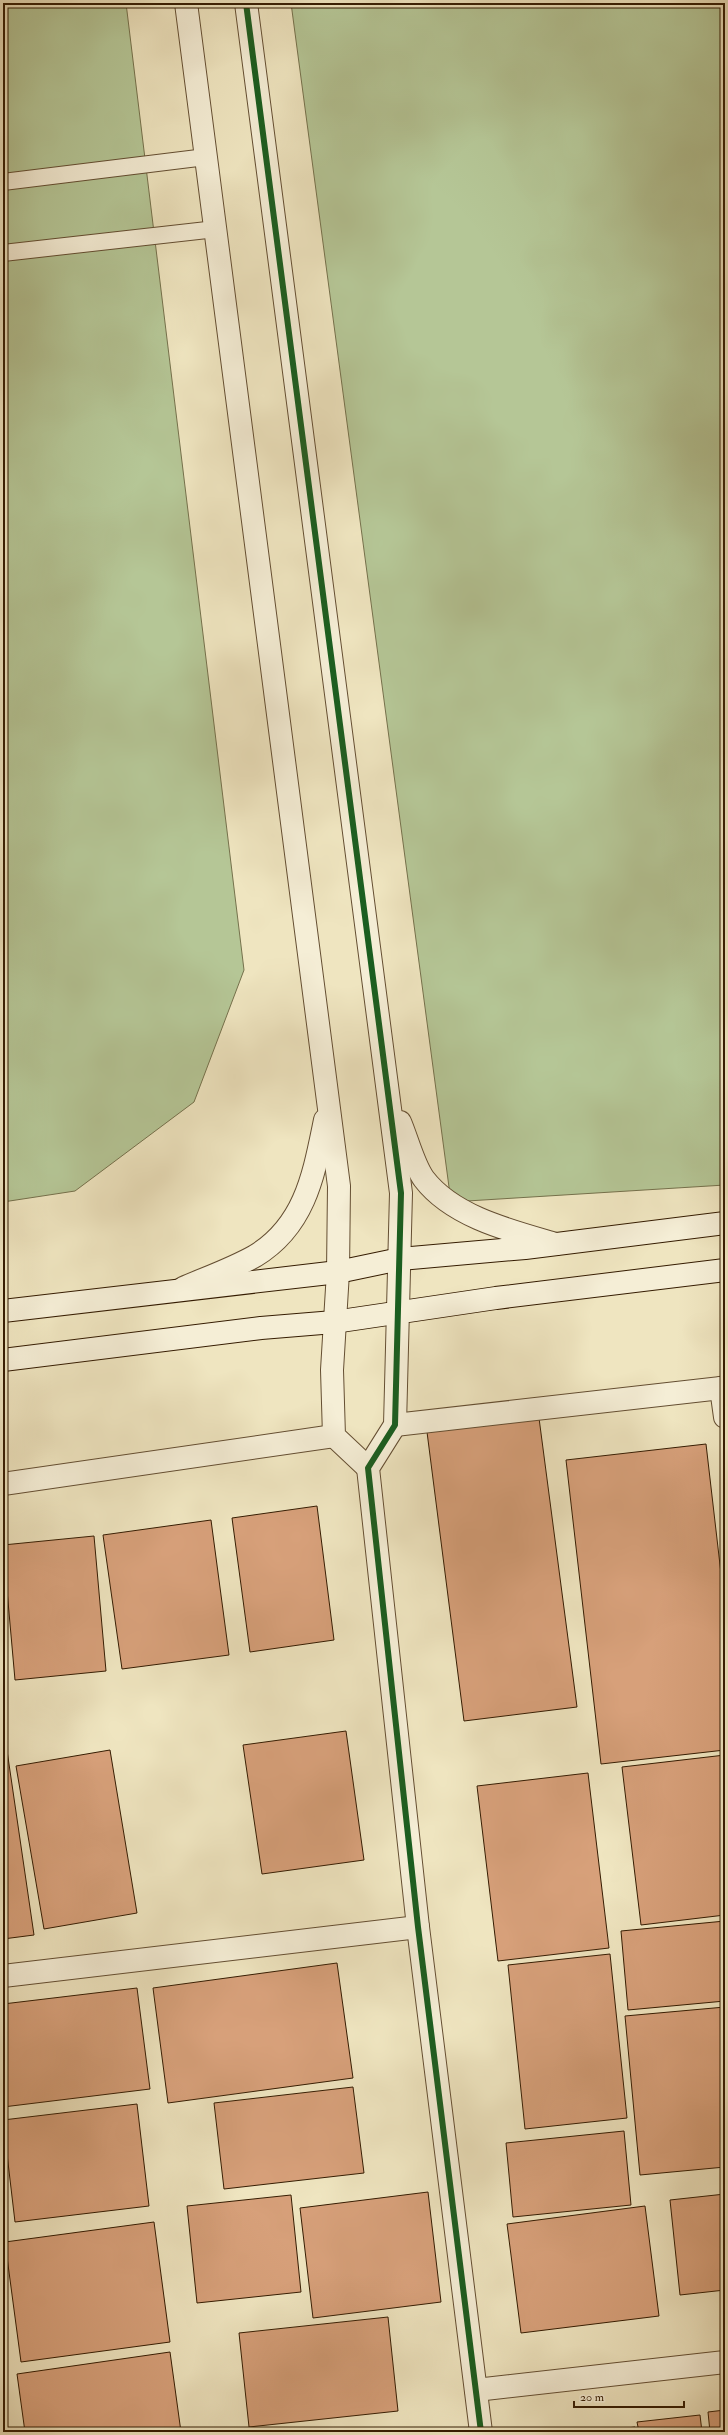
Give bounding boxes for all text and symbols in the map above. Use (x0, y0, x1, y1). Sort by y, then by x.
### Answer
scale bar (574, 2383, 684, 2409)
text: 20 m (580, 2390, 605, 2405)

